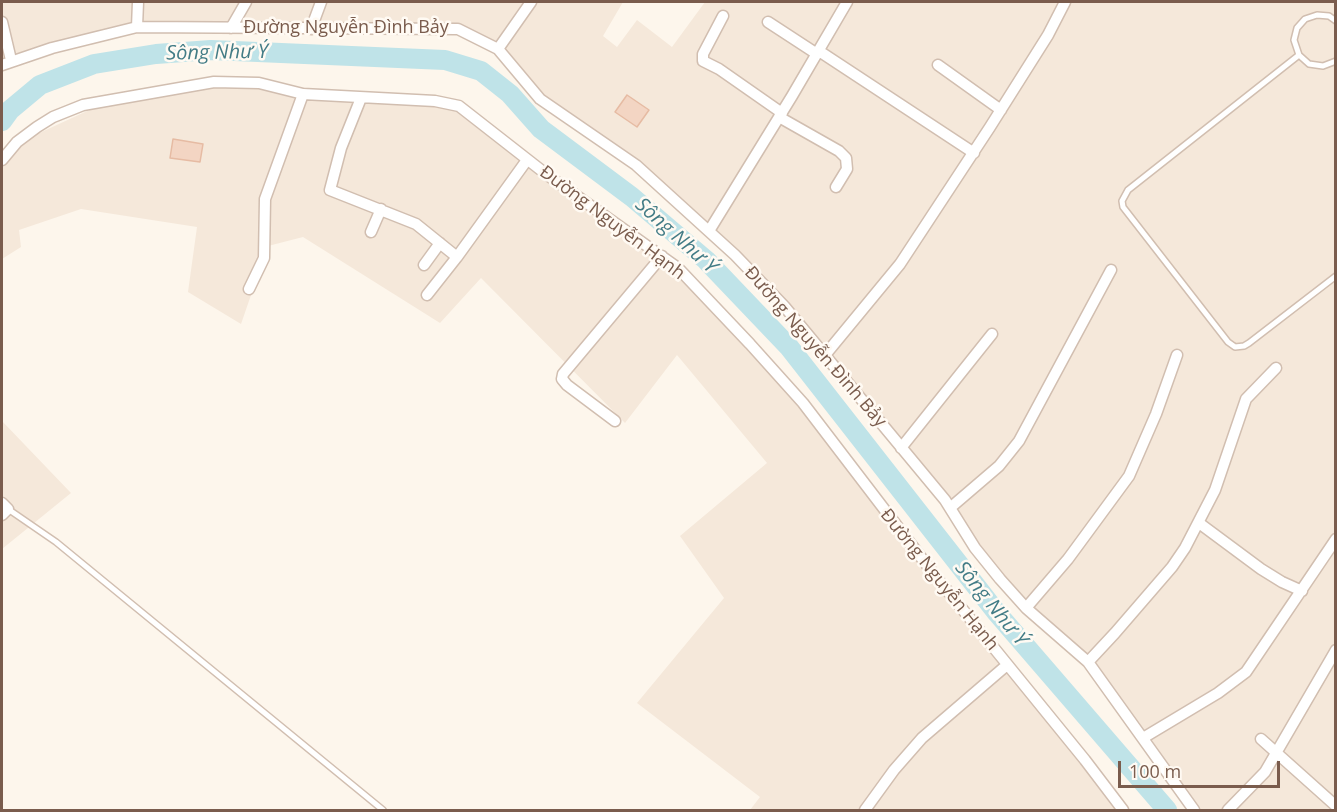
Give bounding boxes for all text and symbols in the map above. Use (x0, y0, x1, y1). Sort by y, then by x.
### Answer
street label: Đường Nguyễn Đình Bảy (243, 17, 449, 39)
water label: Sông Như Ý (166, 40, 268, 66)
street label: Đường Nguyễn Hạnh (535, 161, 689, 285)
water label: Sông Như Ý (630, 193, 722, 279)
street label: Đường Nguyễn Đình Bảy (739, 262, 891, 432)
street label: Đường Nguyễn Hạnh (875, 505, 1003, 655)
water label: Sông Như Ý (950, 557, 1032, 651)
scale bar (1121, 749, 1283, 787)
text: 100 m (1129, 759, 1181, 783)

